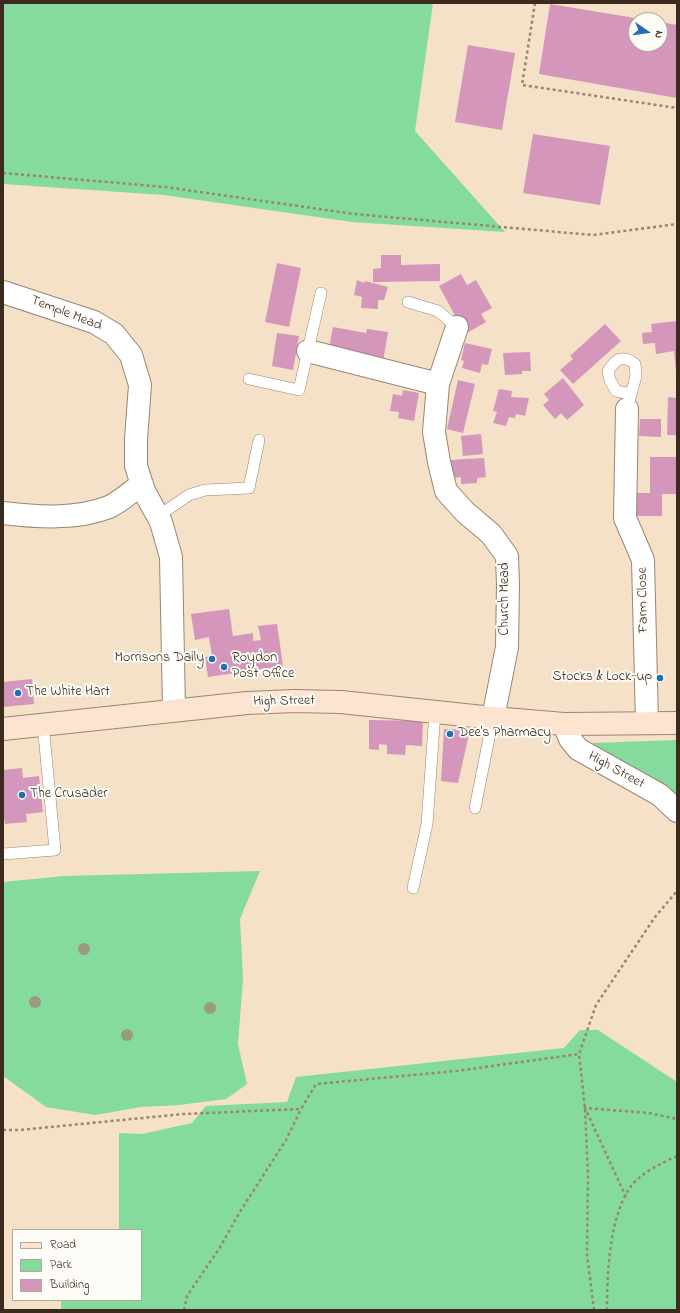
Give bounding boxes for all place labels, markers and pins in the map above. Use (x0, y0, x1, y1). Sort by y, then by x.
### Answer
place label: Morrisons Daily (115, 651, 204, 667)
place label: Roydon Post Office (232, 651, 294, 684)
marker: Morrisons Daily (207, 654, 217, 664)
marker: Roydon Post Office (219, 662, 229, 672)
place label: Stocks & Lock-up (553, 670, 652, 686)
marker: Stocks & Lock-up (655, 673, 665, 683)
place label: The White Hart (26, 685, 110, 701)
marker: The White Hart (13, 688, 23, 698)
place label: Dee's Pharmacy (458, 726, 551, 742)
marker: Dee's Pharmacy (445, 729, 455, 739)
place label: The Crusader (30, 787, 108, 803)
marker: The Crusader (17, 790, 27, 800)

